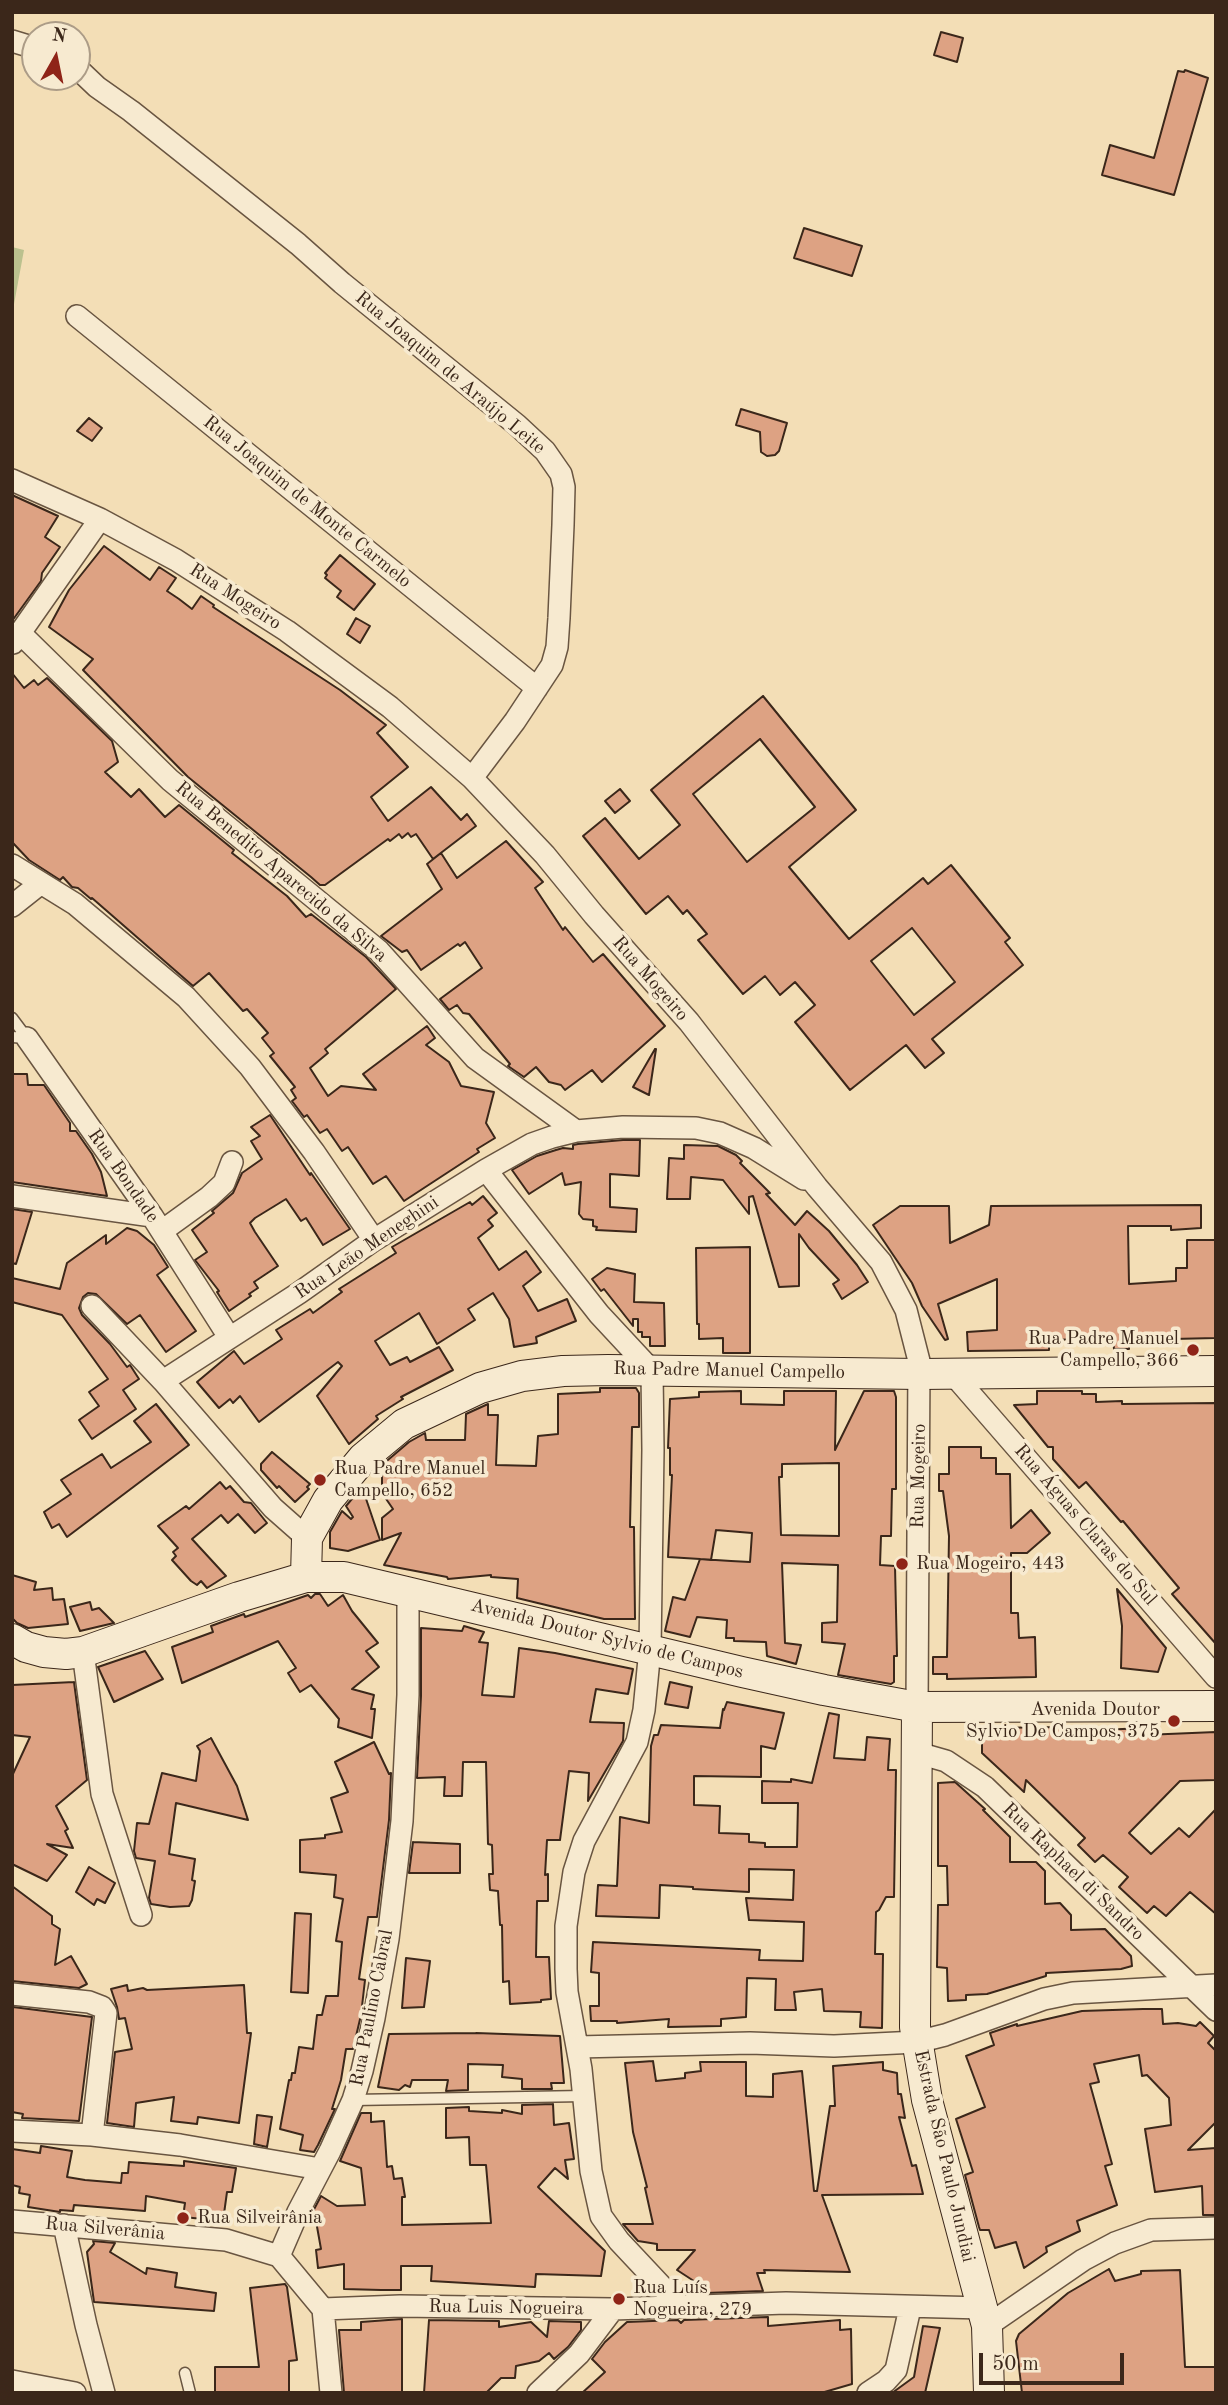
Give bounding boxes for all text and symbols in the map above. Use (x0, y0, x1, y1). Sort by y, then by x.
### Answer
north arrow (21, 21, 91, 91)
text: N (50, 26, 68, 47)
street label: Rua Joaquim de Araújo Leite (350, 287, 550, 459)
street label: Rua Joaquim de Monte Carmelo (198, 411, 416, 593)
street label: Rua Mogeiro (185, 559, 285, 635)
street label: Rua Benedito Aparecido da Silva (170, 777, 392, 967)
street label: Rua Mogeiro (607, 932, 693, 1026)
street label: Rua Bondade (82, 1125, 164, 1227)
street label: Rua Leão Meneghini (291, 1191, 443, 1305)
place label: Rua Padre Manuel Campello, 366 (1028, 1328, 1179, 1372)
marker: Rua Padre Manuel Campello, 366 (1185, 1342, 1201, 1358)
street label: Rua Padre Manuel Campello (613, 1358, 845, 1384)
street label: Rua Mogeiro (907, 1423, 931, 1529)
street label: Rua Águas Claras do Sul (1009, 1440, 1161, 1610)
place label: Rua Padre Manuel Campello, 652 (334, 1458, 485, 1502)
marker: Rua Padre Manuel Campello, 652 (312, 1472, 328, 1488)
place label: Rua Mogeiro, 443 (916, 1553, 1065, 1575)
marker: Rua Mogeiro, 443 (894, 1556, 910, 1572)
street label: Avenida Doutor Sylvio de Campos (468, 1594, 746, 1684)
place label: Avenida Doutor Sylvio De Campos, 375 (966, 1699, 1160, 1743)
marker: Avenida Doutor Sylvio De Campos, 375 (1166, 1713, 1182, 1729)
street label: Rua Raphael di Sandro (997, 1798, 1149, 1946)
street label: Rua Paulino Cabral (346, 1928, 398, 2088)
street label: Estrada São Paulo Jundiai (908, 2048, 980, 2264)
place label: Rua Silveirânia (197, 2207, 322, 2229)
marker: Rua Silveirânia (175, 2210, 191, 2226)
street label: Rua Silverânia (44, 2212, 166, 2246)
place label: Rua Luís Nogueira, 279 (633, 2277, 752, 2321)
marker: Rua Luís Nogueira, 279 (611, 2291, 627, 2307)
street label: Rua Luis Nogueira (428, 2295, 584, 2321)
scale bar (983, 2338, 1128, 2382)
text: 50 m (992, 2354, 1039, 2375)

